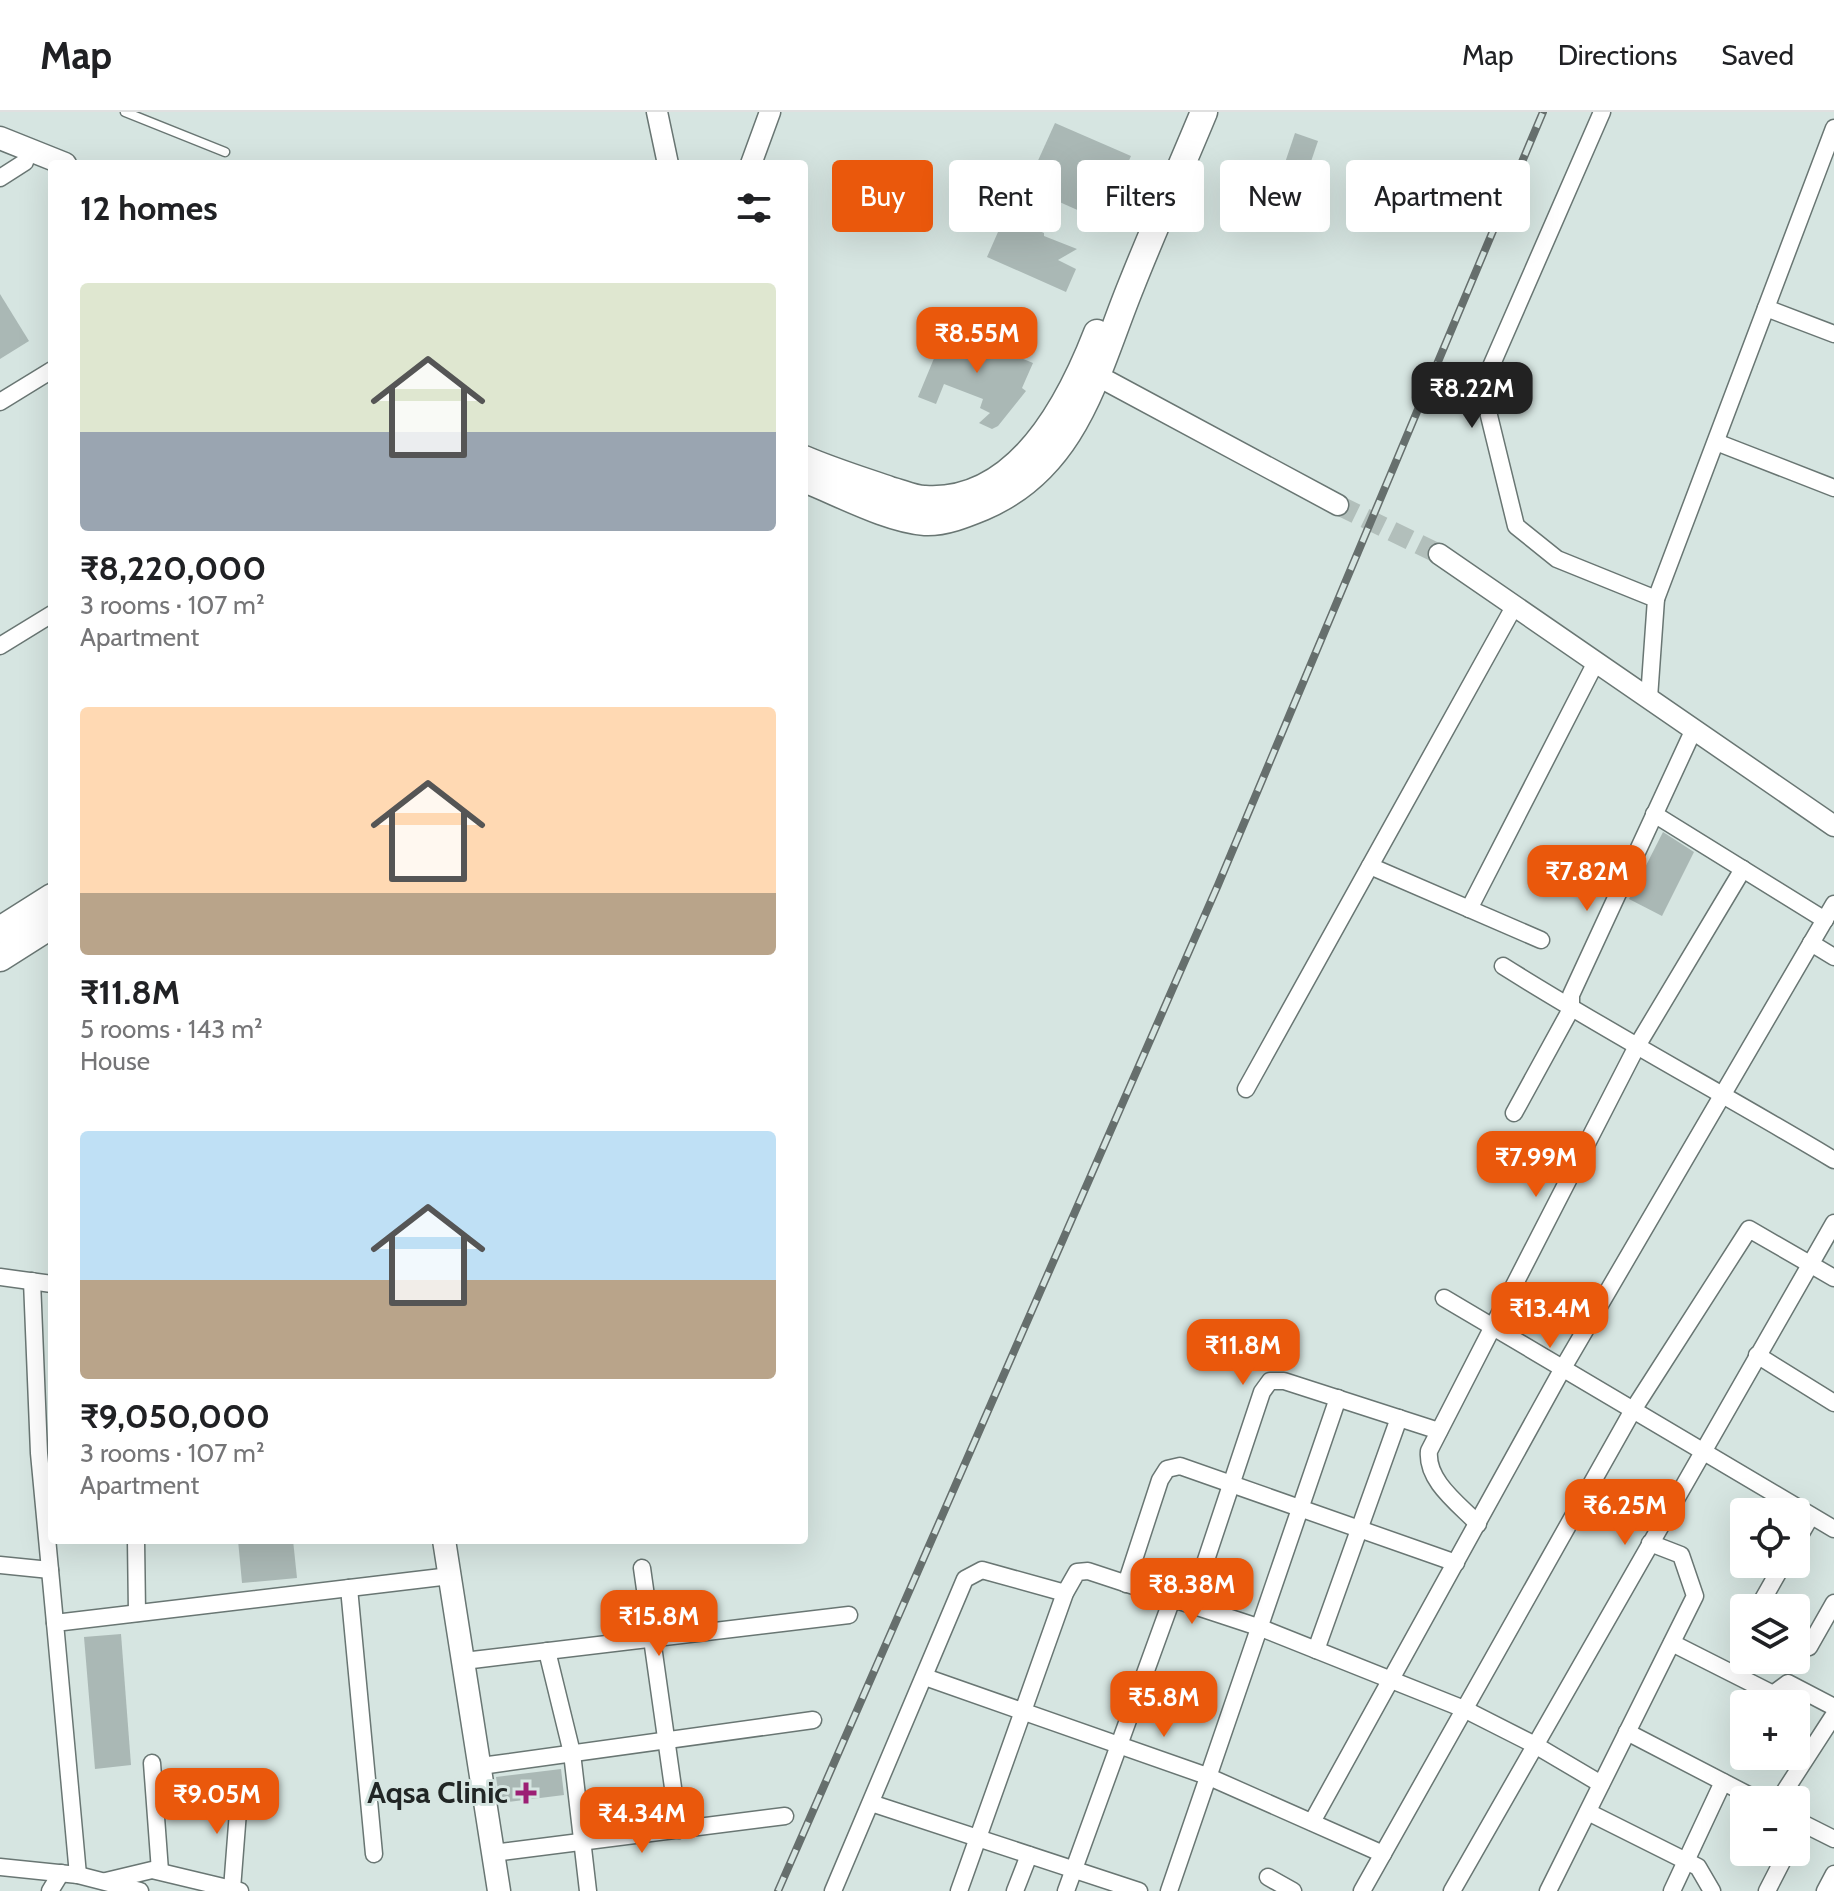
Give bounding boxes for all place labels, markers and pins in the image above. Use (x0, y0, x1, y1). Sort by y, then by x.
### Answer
pin: ₹8.55M (912, 307, 1042, 375)
pin: ₹8.22M (1407, 362, 1537, 430)
pin: ₹7.82M (1522, 845, 1652, 913)
pin: ₹7.99M (1471, 1131, 1601, 1199)
pin: ₹13.4M (1485, 1282, 1615, 1350)
pin: ₹11.8M (1178, 1319, 1308, 1387)
pin: ₹6.25M (1560, 1479, 1690, 1547)
pin: ₹8.38M (1127, 1558, 1257, 1626)
pin: ₹15.8M (594, 1590, 724, 1658)
pin: ₹5.8M (1108, 1671, 1220, 1739)
pin: ₹9.05M (152, 1768, 282, 1836)
place label: Aqsa Clinic (367, 1774, 508, 1811)
marker: Aqsa Clinic (515, 1782, 537, 1804)
pin: ₹4.34M (577, 1787, 707, 1855)

